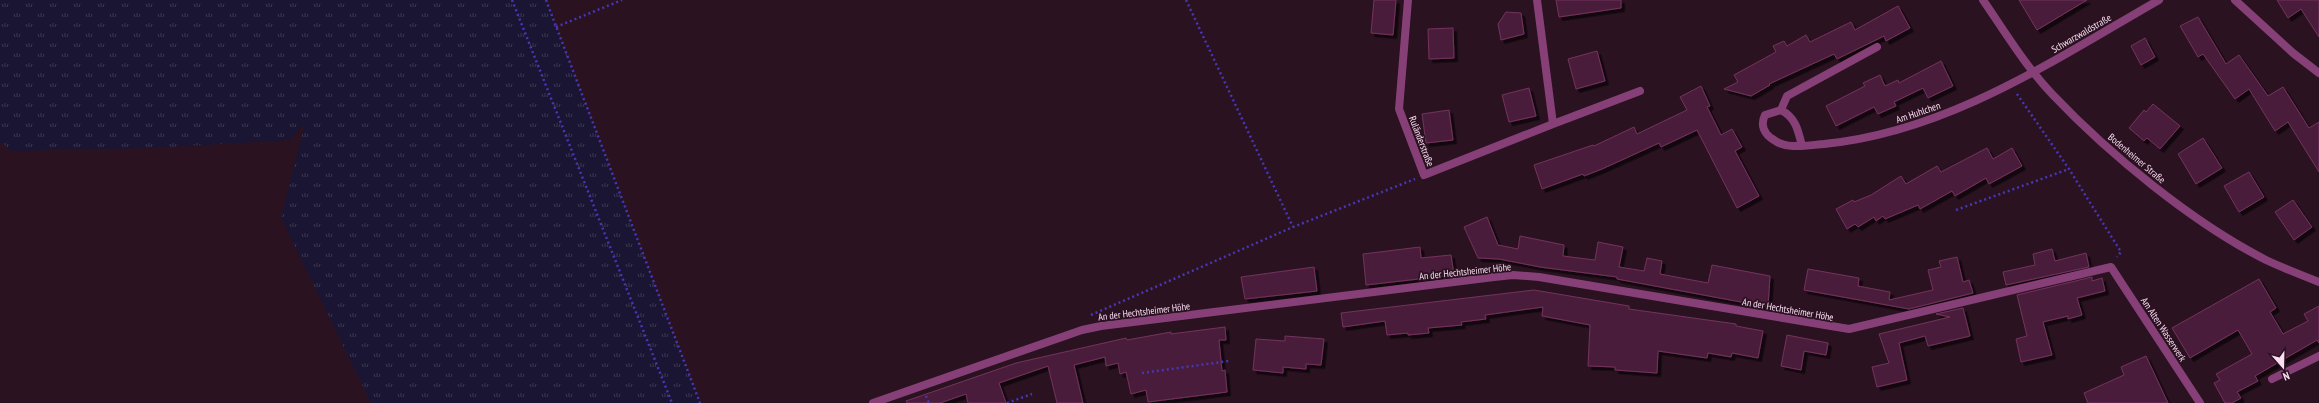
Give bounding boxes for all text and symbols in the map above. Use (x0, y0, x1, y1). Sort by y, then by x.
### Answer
street label: Schwarzwaldstraße (2049, 11, 2113, 56)
street label: Am Huhlchen (1894, 99, 1942, 126)
street label: Ruländerstraße (1406, 114, 1437, 168)
street label: Bodenheimer Straße (2105, 131, 2168, 186)
street label: An der Hechtsheimer Höhe (1418, 260, 1512, 283)
street label: An der Hechtsheimer Höhe (1741, 295, 1835, 324)
street label: Am Alten Wasserwerk (2138, 295, 2189, 364)
street label: An der Hechtsheimer Höhe (1097, 299, 1191, 324)
north arrow (2263, 347, 2303, 387)
text: N (2281, 369, 2292, 384)

